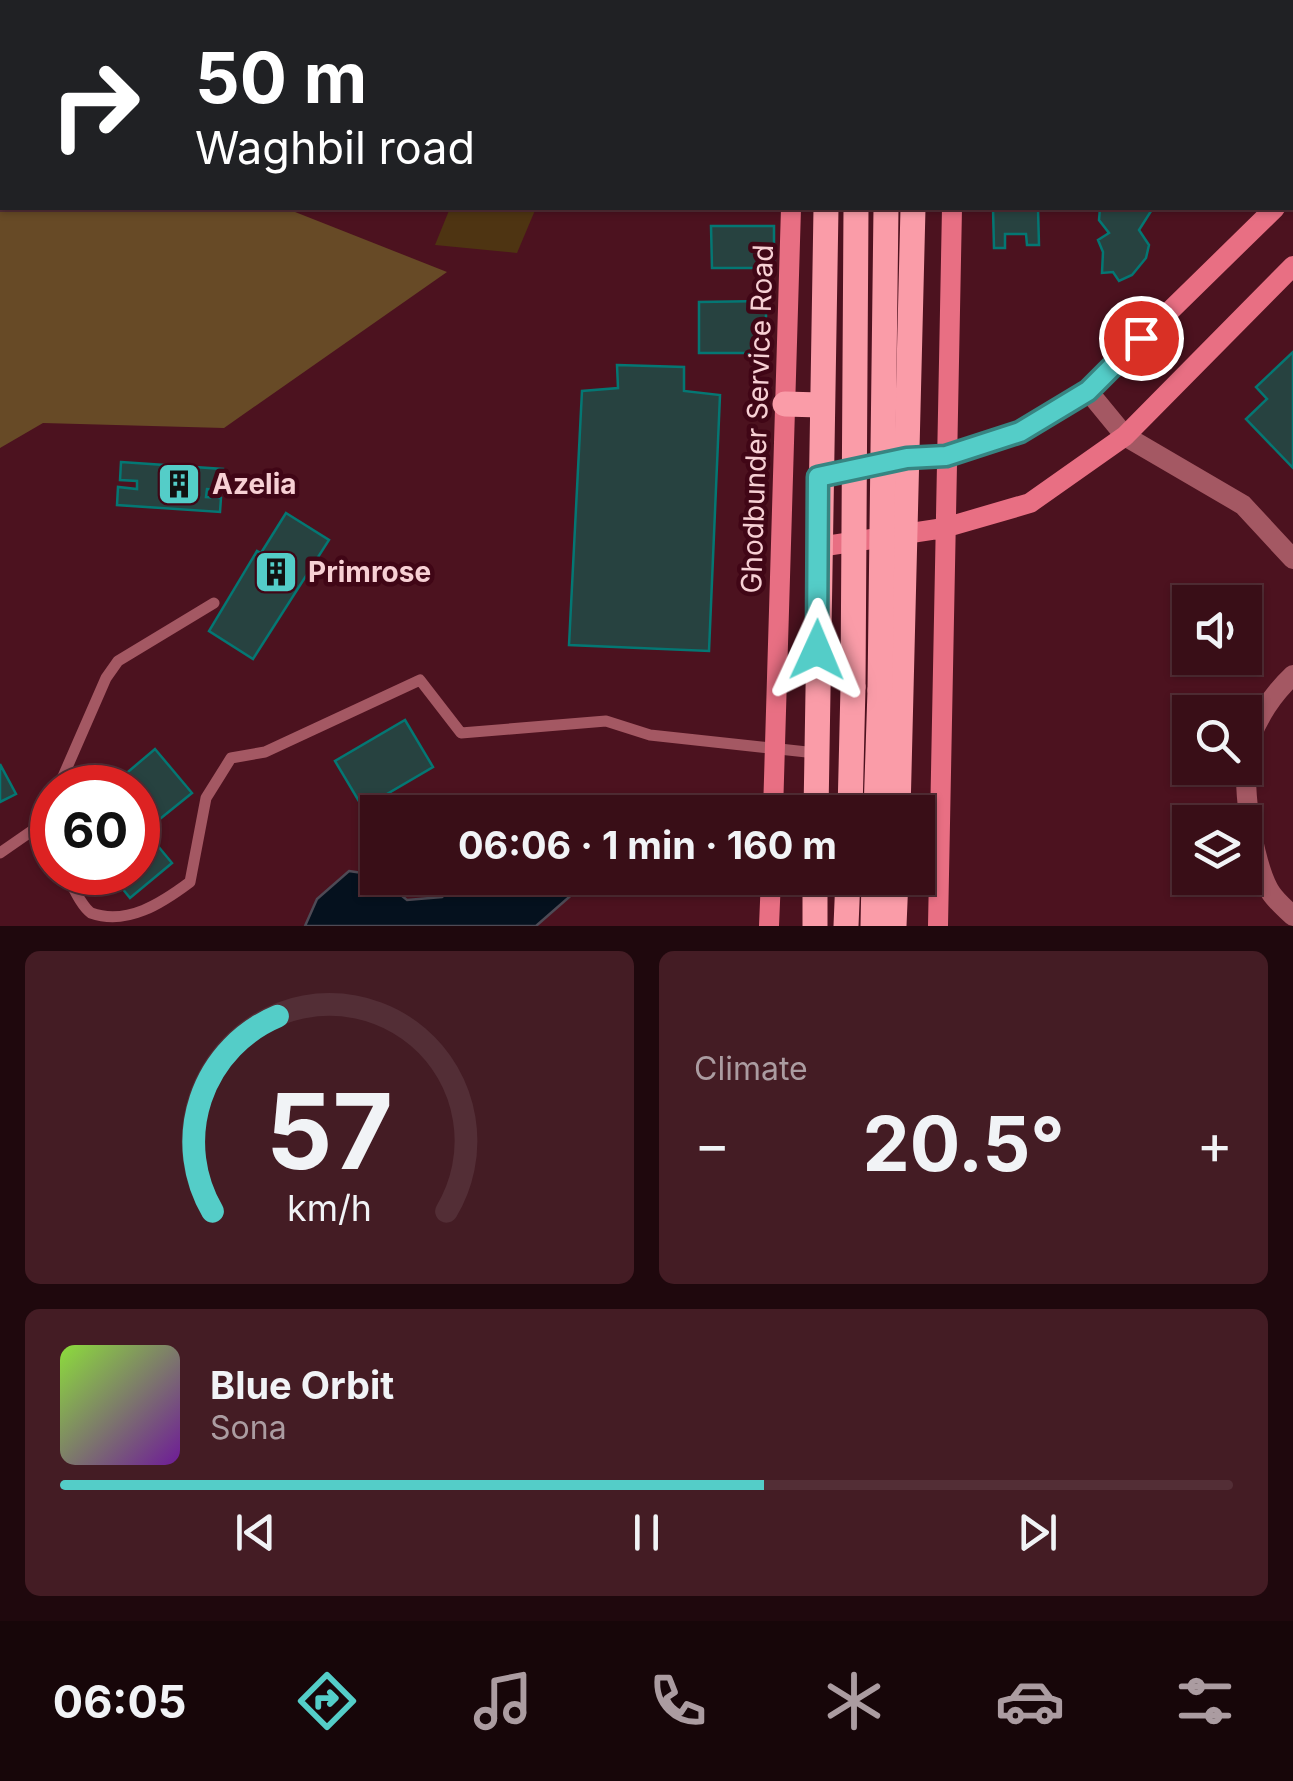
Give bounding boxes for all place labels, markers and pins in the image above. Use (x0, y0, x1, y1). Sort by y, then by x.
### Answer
pin (1099, 296, 1184, 381)
building icon: Azelia (156, 461, 202, 507)
place label: Azelia (212, 467, 297, 501)
building icon: Primrose (253, 549, 299, 595)
place label: Primrose (308, 555, 431, 589)

